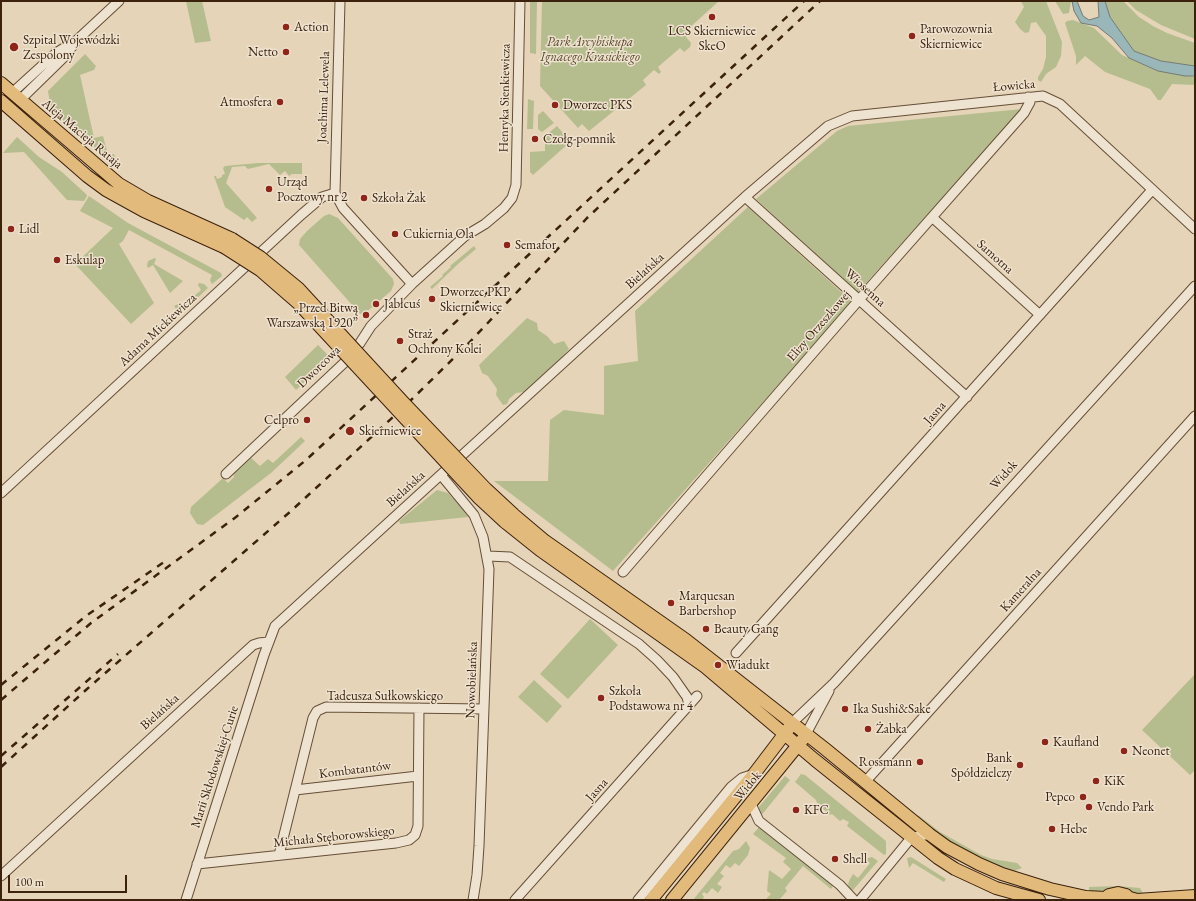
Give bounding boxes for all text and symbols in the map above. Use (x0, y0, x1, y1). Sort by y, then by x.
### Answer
marker: LCS Skierniewice SkeO (707, 12, 717, 22)
place label: Action (294, 19, 329, 35)
place label: Parowozownia Skierniewice (920, 21, 992, 52)
marker: Action (281, 22, 291, 32)
place label: LCS Skierniewice SkeO (668, 23, 756, 54)
marker: Parowozownia Skierniewice (907, 31, 917, 41)
place label: Szpital Wojewódzki Zespolony (23, 32, 120, 63)
park label: Park Arcybiskupa Ignacego Krasickiego (540, 34, 640, 65)
marker: Szpital Wojewódzki Zespolony (8, 41, 20, 53)
street label: Henryka Sienkiewicza (496, 43, 514, 153)
place label: Netto (248, 44, 278, 60)
marker: Netto (281, 47, 291, 57)
street label: Joachima Lelewela (315, 51, 333, 143)
street label: Łowicka (992, 76, 1036, 96)
place label: Atmosfera (220, 94, 272, 110)
street label: Aleja Macieja Rataja (38, 96, 126, 172)
marker: Atmosfera (275, 97, 285, 107)
place label: Dworzec PKS (563, 97, 632, 113)
marker: Dworzec PKS (550, 100, 560, 110)
place label: Czołg-pomnik (543, 131, 616, 147)
marker: Czołg-pomnik (530, 134, 540, 144)
place label: Urząd Pocztowy nr 2 (277, 174, 347, 205)
marker: Urząd Pocztowy nr 2 (264, 184, 274, 194)
place label: Szkoła Żak (372, 190, 426, 206)
marker: Szkoła Żak (359, 193, 369, 203)
place label: Lidl (19, 221, 39, 237)
marker: Lidl (6, 224, 16, 234)
place label: Cukiernia Ola (403, 226, 474, 242)
marker: Cukiernia Ola (390, 229, 400, 239)
place label: Semafor (515, 237, 556, 253)
street label: Samotna (973, 237, 1017, 277)
marker: Semafor (502, 240, 512, 250)
street label: Bielańska (622, 250, 668, 292)
place label: Eskulap (65, 252, 105, 268)
marker: Eskulap (52, 255, 62, 265)
street label: Wiosenna (841, 266, 889, 310)
place label: Dworzec PKP Skierniewice (440, 284, 510, 315)
street label: Elizy Orzeszkowej (784, 287, 854, 365)
street label: Adama Mickiewicza (116, 290, 200, 370)
marker: Dworzec PKP Skierniewice (427, 294, 437, 304)
place label: Jabłcuś (384, 296, 420, 312)
marker: Jabłcuś (371, 299, 381, 309)
place label: „Przed Bitwą Warszawską 1920” (266, 300, 358, 331)
marker: „Przed Bitwą Warszawską 1920” (361, 310, 371, 320)
place label: Straż Ochrony Kolei (408, 326, 482, 357)
marker: Straż Ochrony Kolei (395, 336, 405, 346)
street label: Dworcowa (294, 343, 344, 391)
street label: Jasna (921, 398, 949, 428)
place label: Celpro (264, 412, 299, 428)
marker: Celpro (302, 415, 312, 425)
place label: Skierniewice (359, 423, 421, 439)
marker: Skierniewice (344, 425, 356, 437)
street label: Widok (987, 457, 1021, 493)
street label: Bielańska (383, 468, 429, 510)
street label: Kameralna (997, 565, 1045, 615)
place label: Marquesan Barbershop (679, 588, 736, 619)
marker: Marquesan Barbershop (666, 598, 676, 608)
place label: Beauty Gang (714, 621, 778, 637)
marker: Beauty Gang (701, 624, 711, 634)
street label: Nowobielańska (463, 641, 481, 719)
place label: Wiadukt (726, 657, 770, 673)
marker: Wiadukt (713, 660, 723, 670)
place label: Szkoła Podstawowa nr 4 (609, 683, 693, 714)
street label: Tadeusza Sułkowskiego (327, 688, 443, 704)
street label: Bielańska (137, 691, 183, 733)
marker: Szkoła Podstawowa nr 4 (596, 693, 606, 703)
place label: Ika Sushi&Sake (853, 701, 931, 717)
street label: Marii Skłodowskiej-Curie (188, 704, 242, 830)
marker: Ika Sushi&Sake (840, 704, 850, 714)
place label: Żabka (876, 721, 907, 737)
marker: Żabka (863, 724, 873, 734)
place label: Kaufland (1053, 734, 1099, 750)
marker: Kaufland (1040, 737, 1050, 747)
place label: Neonet (1132, 743, 1170, 759)
marker: Neonet (1119, 746, 1129, 756)
place label: Bank Spółdzielczy (951, 750, 1012, 781)
place label: Rossmann (859, 754, 912, 770)
marker: Rossmann (915, 757, 925, 767)
street label: Kombatantów (318, 758, 392, 782)
marker: Bank Spółdzielczy (1015, 760, 1025, 770)
street label: Widok (731, 768, 765, 804)
place label: KiK (1104, 773, 1125, 789)
street label: Jasna (583, 775, 611, 805)
marker: KiK (1091, 776, 1101, 786)
place label: Pepco (1045, 789, 1075, 805)
marker: Pepco (1078, 792, 1088, 802)
place label: Vendo Park (1097, 799, 1154, 815)
place label: KFC (804, 802, 829, 818)
marker: Vendo Park (1084, 802, 1094, 812)
marker: KFC (791, 805, 801, 815)
place label: Hebe (1060, 821, 1087, 837)
street label: Michała Stęborowskiego (273, 823, 395, 851)
marker: Hebe (1047, 824, 1057, 834)
place label: Shell (843, 851, 867, 867)
marker: Shell (830, 854, 840, 864)
scale bar (10, 867, 129, 893)
text: 100 m (15, 874, 44, 890)

